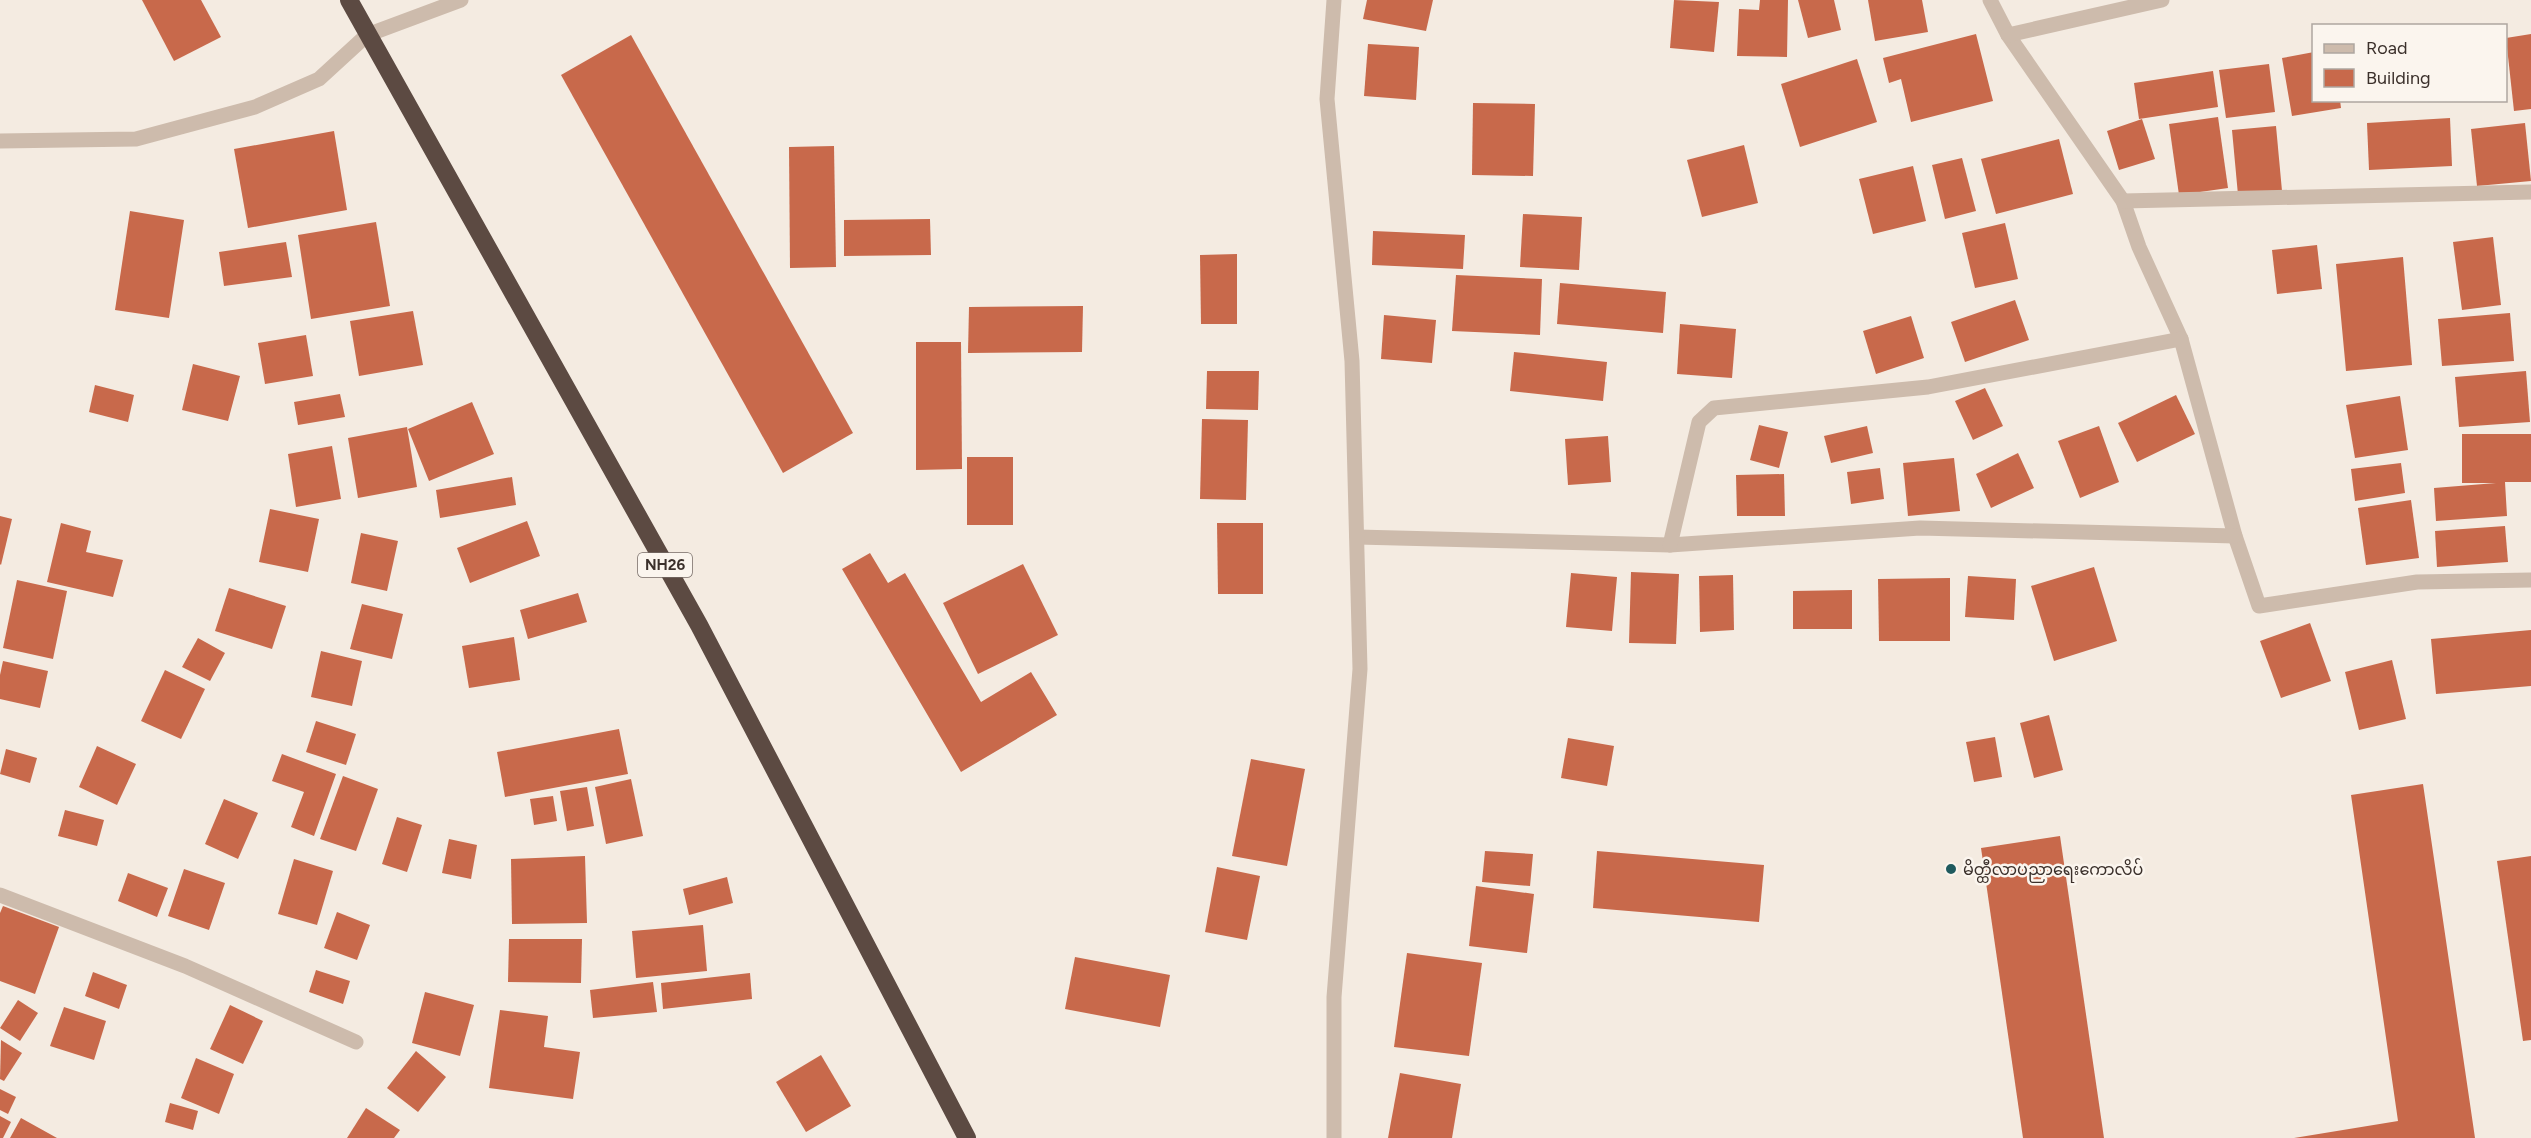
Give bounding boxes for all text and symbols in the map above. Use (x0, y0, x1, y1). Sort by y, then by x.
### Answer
legend (2312, 24, 2507, 102)
text: Road (2366, 37, 2407, 59)
text: Building (2366, 67, 2431, 89)
road number: NH26 (638, 553, 692, 577)
place label: မိတ္ထီလာပညာရေးကောလိပ် (1963, 858, 2143, 883)
marker: မိတ္ထီလာပညာရေးကောလိပ် (1944, 862, 1958, 876)

